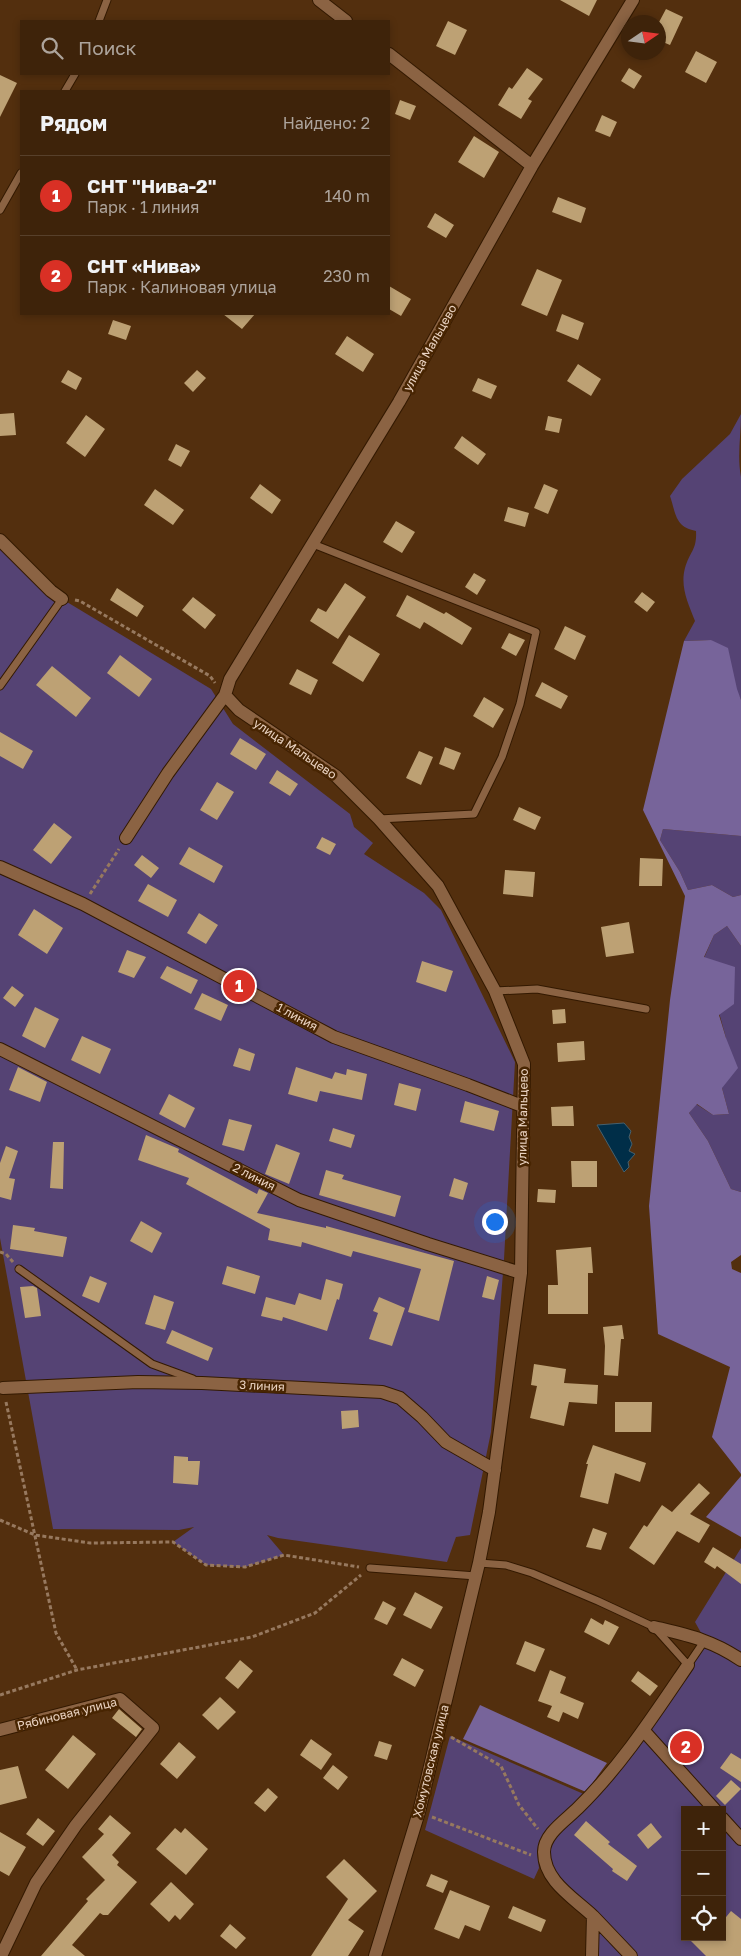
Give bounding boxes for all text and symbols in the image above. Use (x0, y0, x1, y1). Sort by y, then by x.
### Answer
north arrow (621, 15, 666, 60)
search box (20, 20, 390, 75)
icon: search (38, 34, 66, 62)
text: Поиск (78, 36, 137, 59)
text: Рядом (40, 110, 107, 136)
text: Найдено: 2 (283, 113, 370, 133)
text: СНТ "Нива-2" (87, 174, 216, 197)
text: 1 (52, 186, 60, 206)
text: 140 m (324, 186, 370, 206)
text: Парк · 1 линия (87, 197, 199, 217)
text: СНТ «Нива» (87, 254, 200, 277)
text: 2 (51, 266, 61, 286)
text: 230 m (323, 266, 370, 286)
text: Парк · Калиновая улица (87, 277, 277, 297)
street label: улица Мальцево (399, 302, 460, 394)
street label: улица Мальцево (251, 715, 340, 782)
pin: 1 (223, 967, 255, 1005)
street label: 1 линия (274, 999, 320, 1034)
street label: улица Мальцево (514, 1068, 531, 1166)
street label: 2 линия (230, 1159, 278, 1194)
your location (482, 1209, 508, 1235)
street label: 3 линия (239, 1377, 285, 1394)
street label: Рябиновая улица (15, 1694, 118, 1733)
street label: Хомутовская улица (409, 1703, 452, 1819)
pin: 2 (670, 1728, 702, 1766)
map controls (681, 1806, 726, 1941)
button: + (681, 1806, 726, 1851)
button: − (681, 1851, 726, 1896)
button: locate (681, 1896, 726, 1941)

